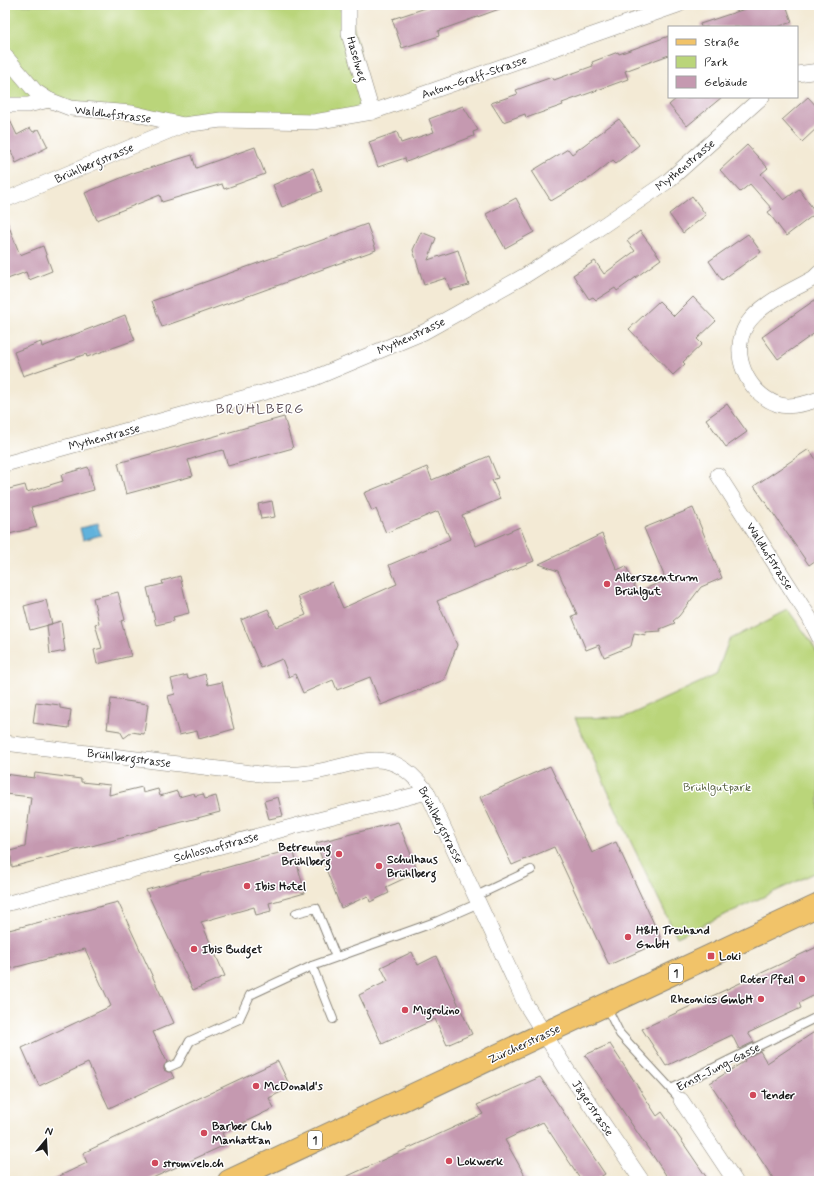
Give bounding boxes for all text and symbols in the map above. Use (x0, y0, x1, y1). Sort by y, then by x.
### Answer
legend (668, 26, 798, 98)
street label: Haselweg (341, 35, 370, 85)
text: Straße (704, 35, 739, 51)
street label: Anton-Graff-Strasse (419, 52, 529, 104)
text: Park (704, 55, 728, 71)
text: Gebäude (704, 75, 747, 91)
street label: Waldhofstrasse (74, 102, 152, 128)
street label: Mythenstrasse (652, 136, 719, 195)
street label: Brühlbergstrasse (52, 140, 137, 189)
street label: Mythenstrasse (375, 314, 448, 360)
district label: BRÜHLBERG (216, 400, 304, 418)
street label: Mythenstrasse (67, 421, 142, 455)
street label: Waldhofstrasse (742, 520, 796, 593)
place label: Alterszentrum Brühlgut (615, 570, 698, 601)
marker: Alterszentrum Brühlgut (602, 579, 612, 589)
street label: Brühlbergstrasse (86, 746, 172, 773)
park label: Brühlgutpark (683, 780, 751, 796)
street label: Brühlbergstrasse (413, 784, 466, 867)
street label: Schlosshofstrasse (172, 829, 260, 867)
place label: Betreuung Brühlberg (278, 840, 331, 871)
marker: Betreuung Brühlberg (334, 849, 344, 859)
place label: Schulhaus Brühlberg (387, 852, 438, 883)
marker: Schulhaus Brühlberg (374, 861, 384, 871)
place label: Ibis Hotel (255, 879, 306, 895)
marker: Ibis Hotel (242, 881, 252, 891)
place label: H&H Treuhand GmbH (636, 923, 710, 953)
marker: H&H Treuhand GmbH (623, 932, 633, 942)
place label: Ibis Budget (202, 942, 263, 959)
marker: Ibis Budget (189, 944, 199, 954)
place label: Loki (719, 949, 741, 965)
marker: Loki (706, 951, 716, 961)
road number: 1 (669, 964, 683, 982)
place label: Roter Pfeil (740, 972, 794, 988)
marker: Roter Pfeil (797, 974, 807, 984)
place label: Rheonics GmbH (671, 992, 753, 1008)
marker: Rheonics GmbH (756, 994, 766, 1004)
place label: Migrolino (413, 1003, 460, 1020)
marker: Migrolino (400, 1005, 410, 1015)
street label: Zürcherstrasse (486, 1021, 563, 1069)
street label: Ernst-Jung-Gasse (674, 1040, 763, 1096)
street label: Jägerstrasse (568, 1077, 617, 1140)
place label: McDonald's (264, 1079, 324, 1095)
marker: McDonald's (251, 1081, 261, 1091)
place label: Tender (761, 1088, 795, 1104)
marker: Tender (748, 1090, 758, 1100)
place label: Barber Club Manhattan (212, 1119, 272, 1149)
north arrow (26, 1120, 66, 1160)
text: N (43, 1124, 54, 1139)
marker: Barber Club Manhattan (199, 1128, 209, 1138)
road number: 1 (308, 1131, 322, 1149)
place label: Lokwerk (457, 1154, 503, 1170)
place label: stromvelo.ch (163, 1156, 224, 1172)
marker: Lokwerk (444, 1156, 454, 1166)
marker: stromvelo.ch (150, 1158, 160, 1168)

